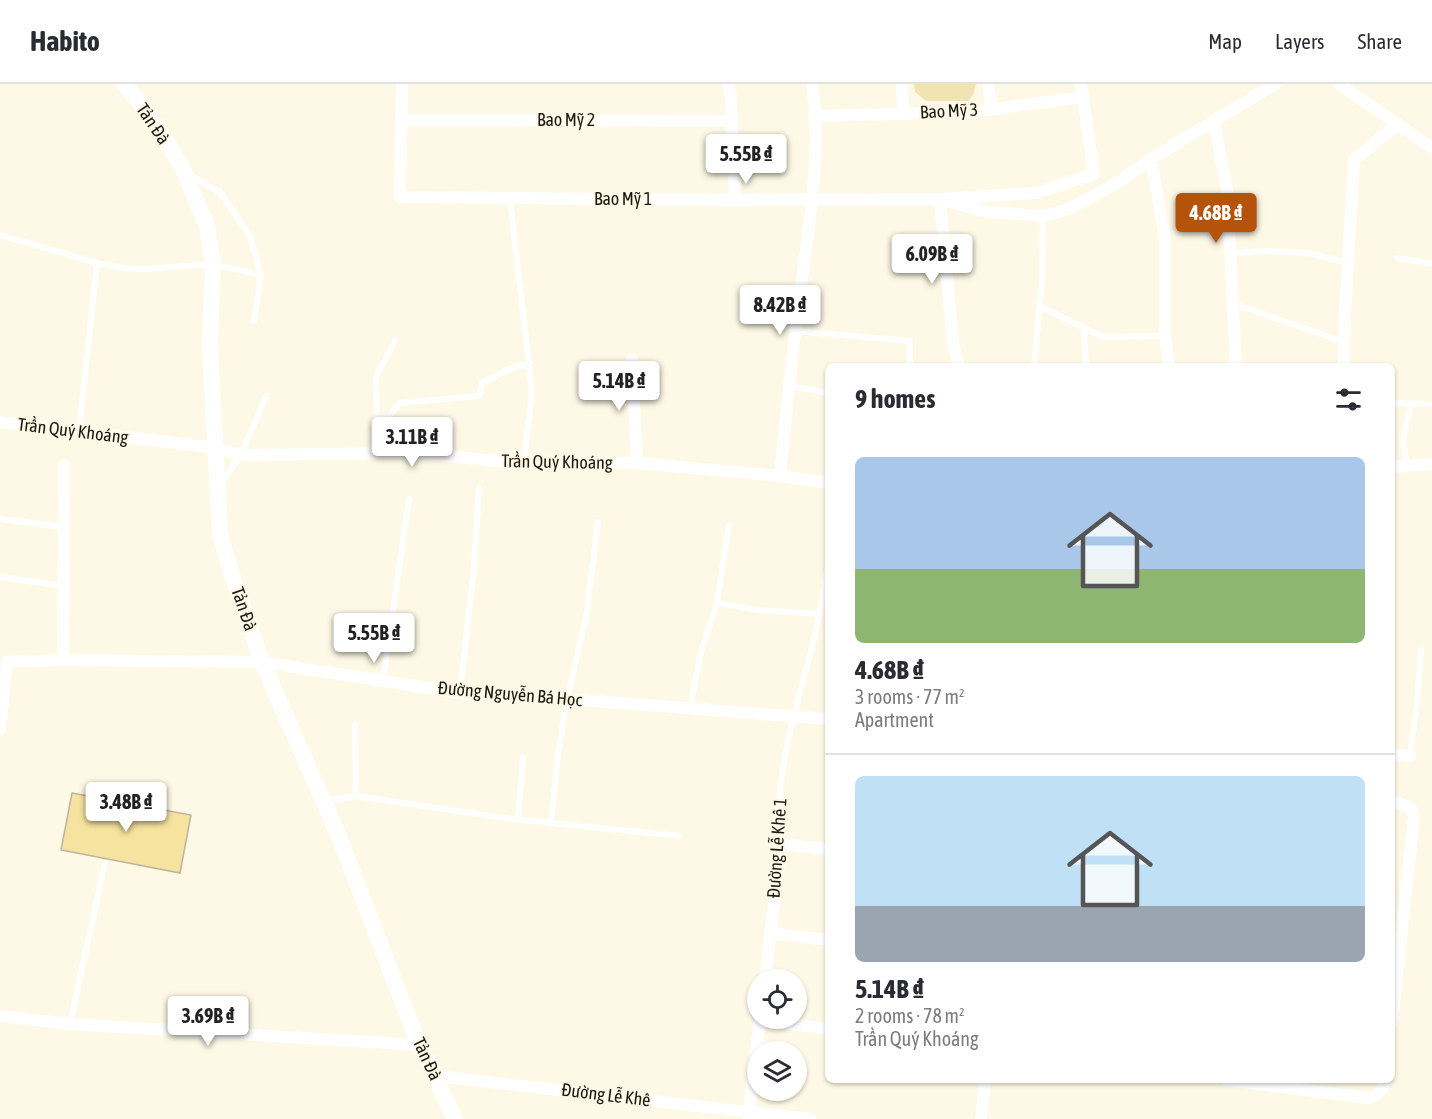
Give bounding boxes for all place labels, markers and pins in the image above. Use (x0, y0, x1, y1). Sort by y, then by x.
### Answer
pin: 5.55B ₫ (691, 134, 801, 185)
pin: 4.68B ₫ (1161, 193, 1271, 244)
pin: 6.09B ₫ (877, 234, 987, 285)
pin: 8.42B ₫ (725, 285, 835, 336)
pin: 5.14B ₫ (564, 361, 674, 412)
pin: 3.11B ₫ (357, 417, 467, 468)
pin: 5.55B ₫ (319, 613, 429, 664)
pin: 3.48B ₫ (71, 782, 181, 833)
pin: 3.69B ₫ (153, 996, 263, 1047)

